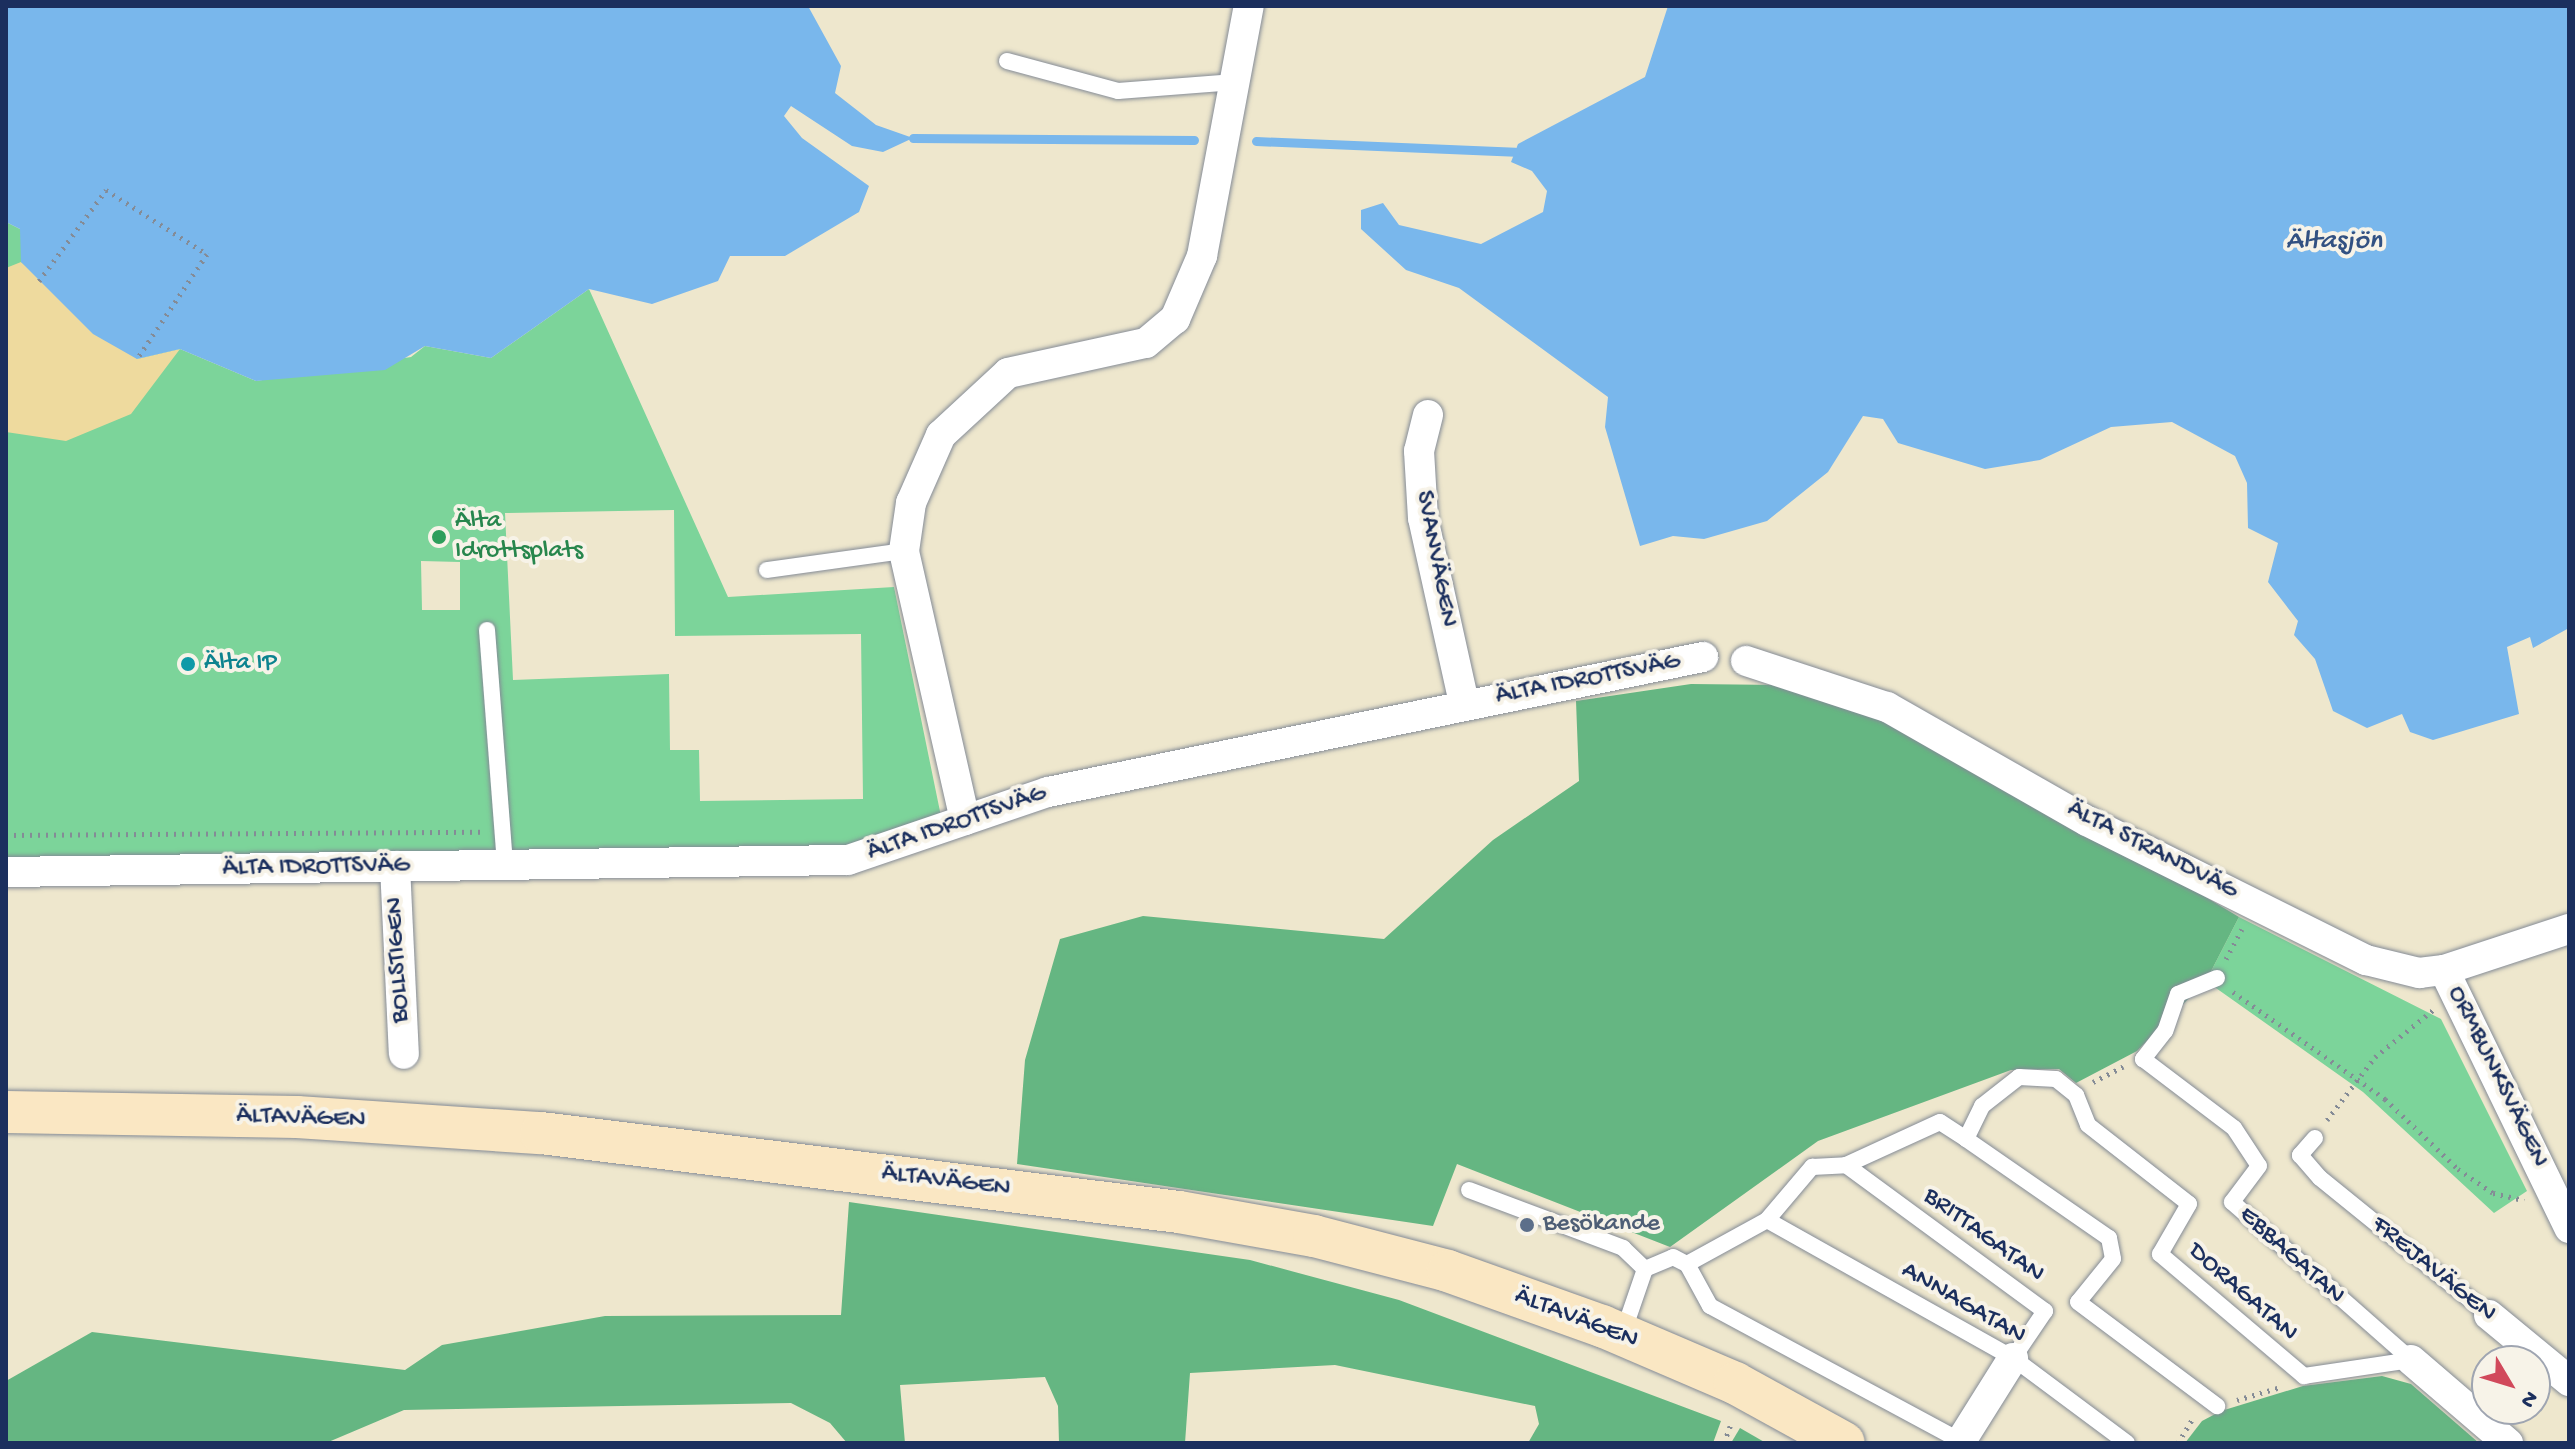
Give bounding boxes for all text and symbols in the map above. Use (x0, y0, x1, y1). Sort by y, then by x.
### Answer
water label: Ältasjön (2286, 225, 2382, 259)
street label: SVANVÄGEN (1407, 488, 1463, 630)
place label: Älta Idrottsplats (455, 506, 583, 568)
marker: Älta Idrottsplats (430, 528, 448, 546)
street label: ÄLTA IDROTTSVÄG (1493, 647, 1683, 713)
place label: Älta IP (204, 648, 277, 680)
marker: Älta IP (179, 655, 197, 673)
street label: ÄLTA IDROTTSVÄG (863, 779, 1051, 869)
street label: ÄLTA STRANDVÄG (2061, 795, 2243, 907)
street label: ÄLTA IDROTTSVÄG (222, 851, 410, 885)
street label: BOLLSTIGEN (380, 896, 418, 1024)
street label: ORMBUNKSVÄGEN (2440, 981, 2554, 1173)
street label: ÄLTAVÄGEN (236, 1101, 366, 1137)
street label: ÄLTAVÄGEN (880, 1159, 1012, 1205)
street label: BRITTAGATAN (1916, 1181, 2050, 1291)
street label: EBBAGATAN (2231, 1200, 2351, 1312)
place label: Besökande (1543, 1209, 1660, 1241)
street label: FREJAVÄGEN (2364, 1210, 2502, 1330)
marker: Besökande (1518, 1216, 1536, 1234)
street label: DORAGATAN (2181, 1237, 2303, 1349)
street label: ANNAGATAN (1895, 1256, 2031, 1352)
street label: ÄLTAVÄGEN (1510, 1281, 1642, 1357)
north arrow (2471, 1345, 2551, 1425)
text: N (2514, 1385, 2543, 1412)

